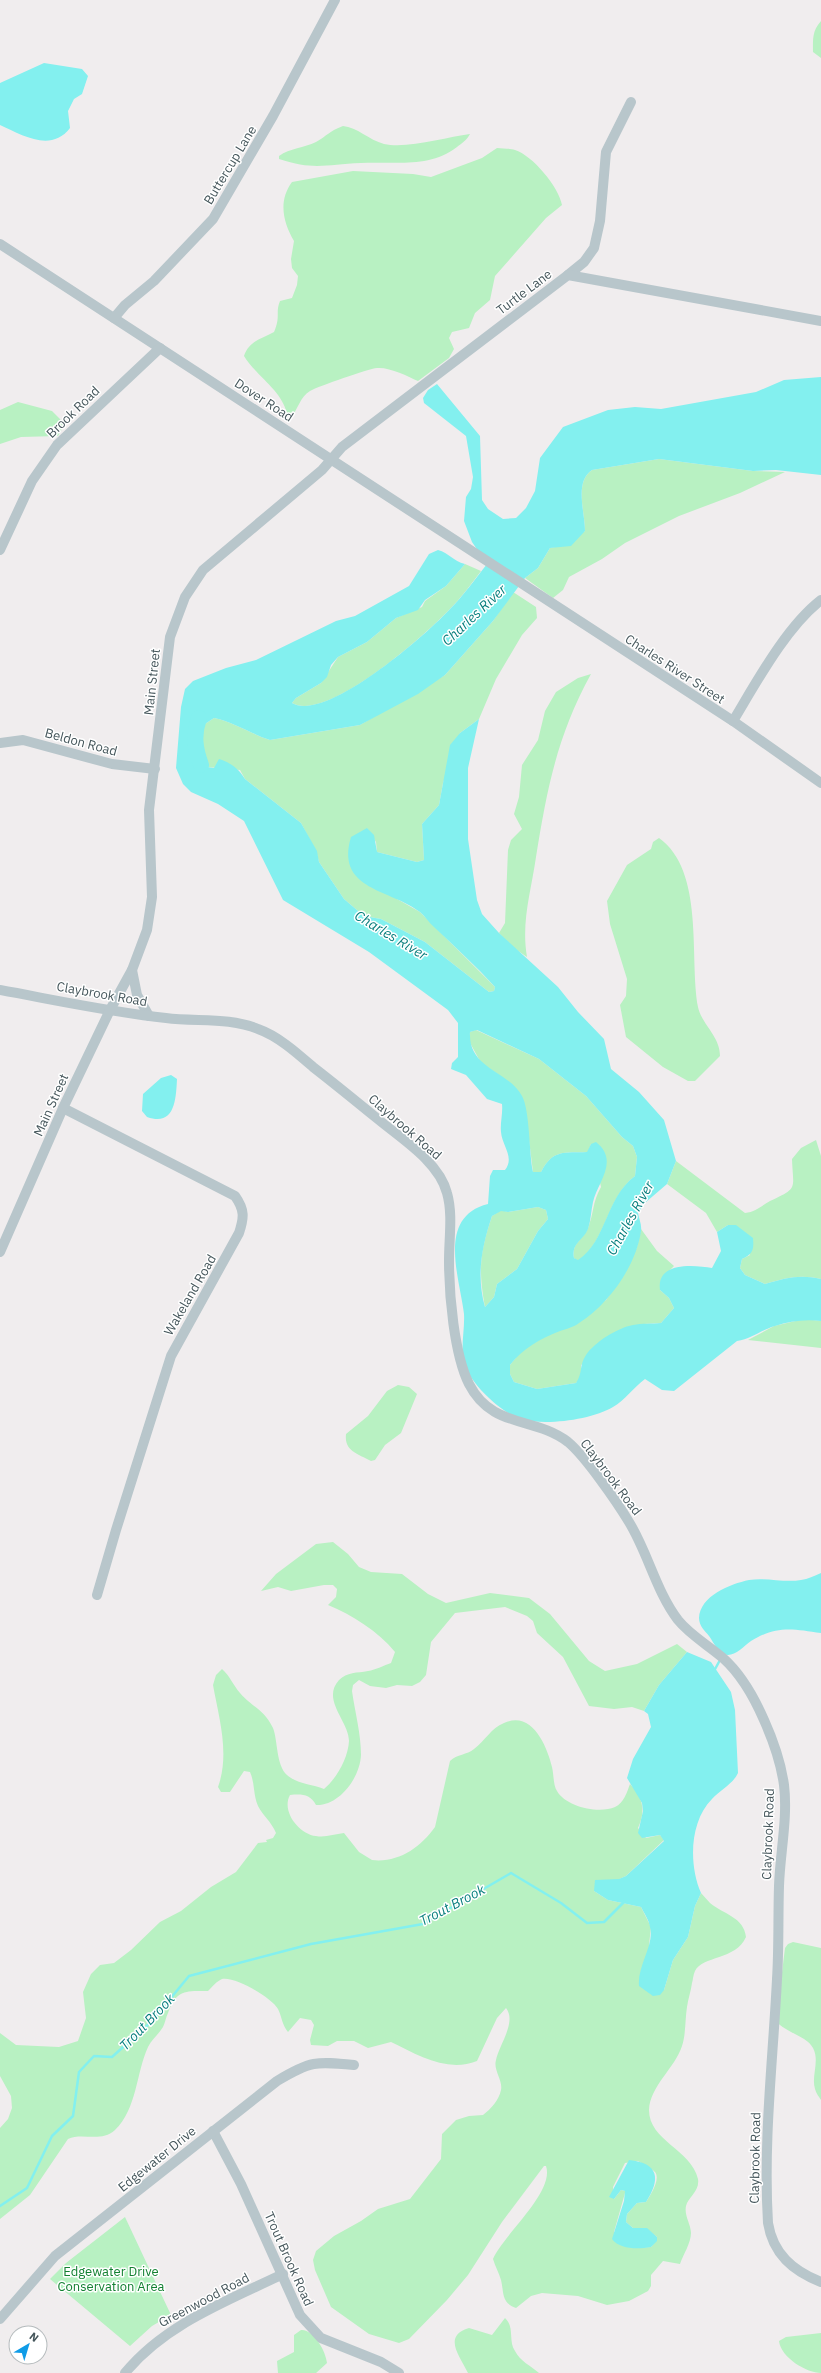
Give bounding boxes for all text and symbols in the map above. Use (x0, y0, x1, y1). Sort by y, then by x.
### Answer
street label: Buttercup Lane (200, 122, 260, 208)
street label: Turtle Lane (493, 266, 555, 318)
street label: Dover Road (231, 375, 297, 425)
street label: Brook Road (43, 382, 103, 442)
water label: Charles River (438, 580, 511, 649)
street label: Charles River Street (622, 630, 728, 708)
street label: Main Street (140, 648, 164, 716)
street label: Beldon Road (43, 724, 119, 760)
water label: Charles River (351, 906, 431, 964)
street label: Claybrook Road (55, 978, 149, 1010)
street label: Main Street (30, 1071, 72, 1139)
street label: Claybrook Road (365, 1091, 445, 1163)
water label: Charles River (602, 1177, 658, 1258)
street label: Wakeland Road (160, 1252, 220, 1338)
street label: Claybrook Road (577, 1435, 645, 1519)
street label: Claybrook Road (758, 1788, 778, 1880)
water label: Trout Brook (416, 1880, 489, 1930)
water label: Trout Brook (116, 1989, 179, 2054)
street label: Claybrook Road (746, 2112, 764, 2204)
street label: Edgewater Drive (115, 2122, 199, 2196)
street label: Trout Brook Road (261, 2209, 317, 2309)
park label: Edgewater Drive Conservation Area (58, 2263, 165, 2295)
street label: Greenwood Road (156, 2269, 252, 2331)
north arrow (8, 2325, 48, 2365)
text: N (27, 2329, 42, 2345)

